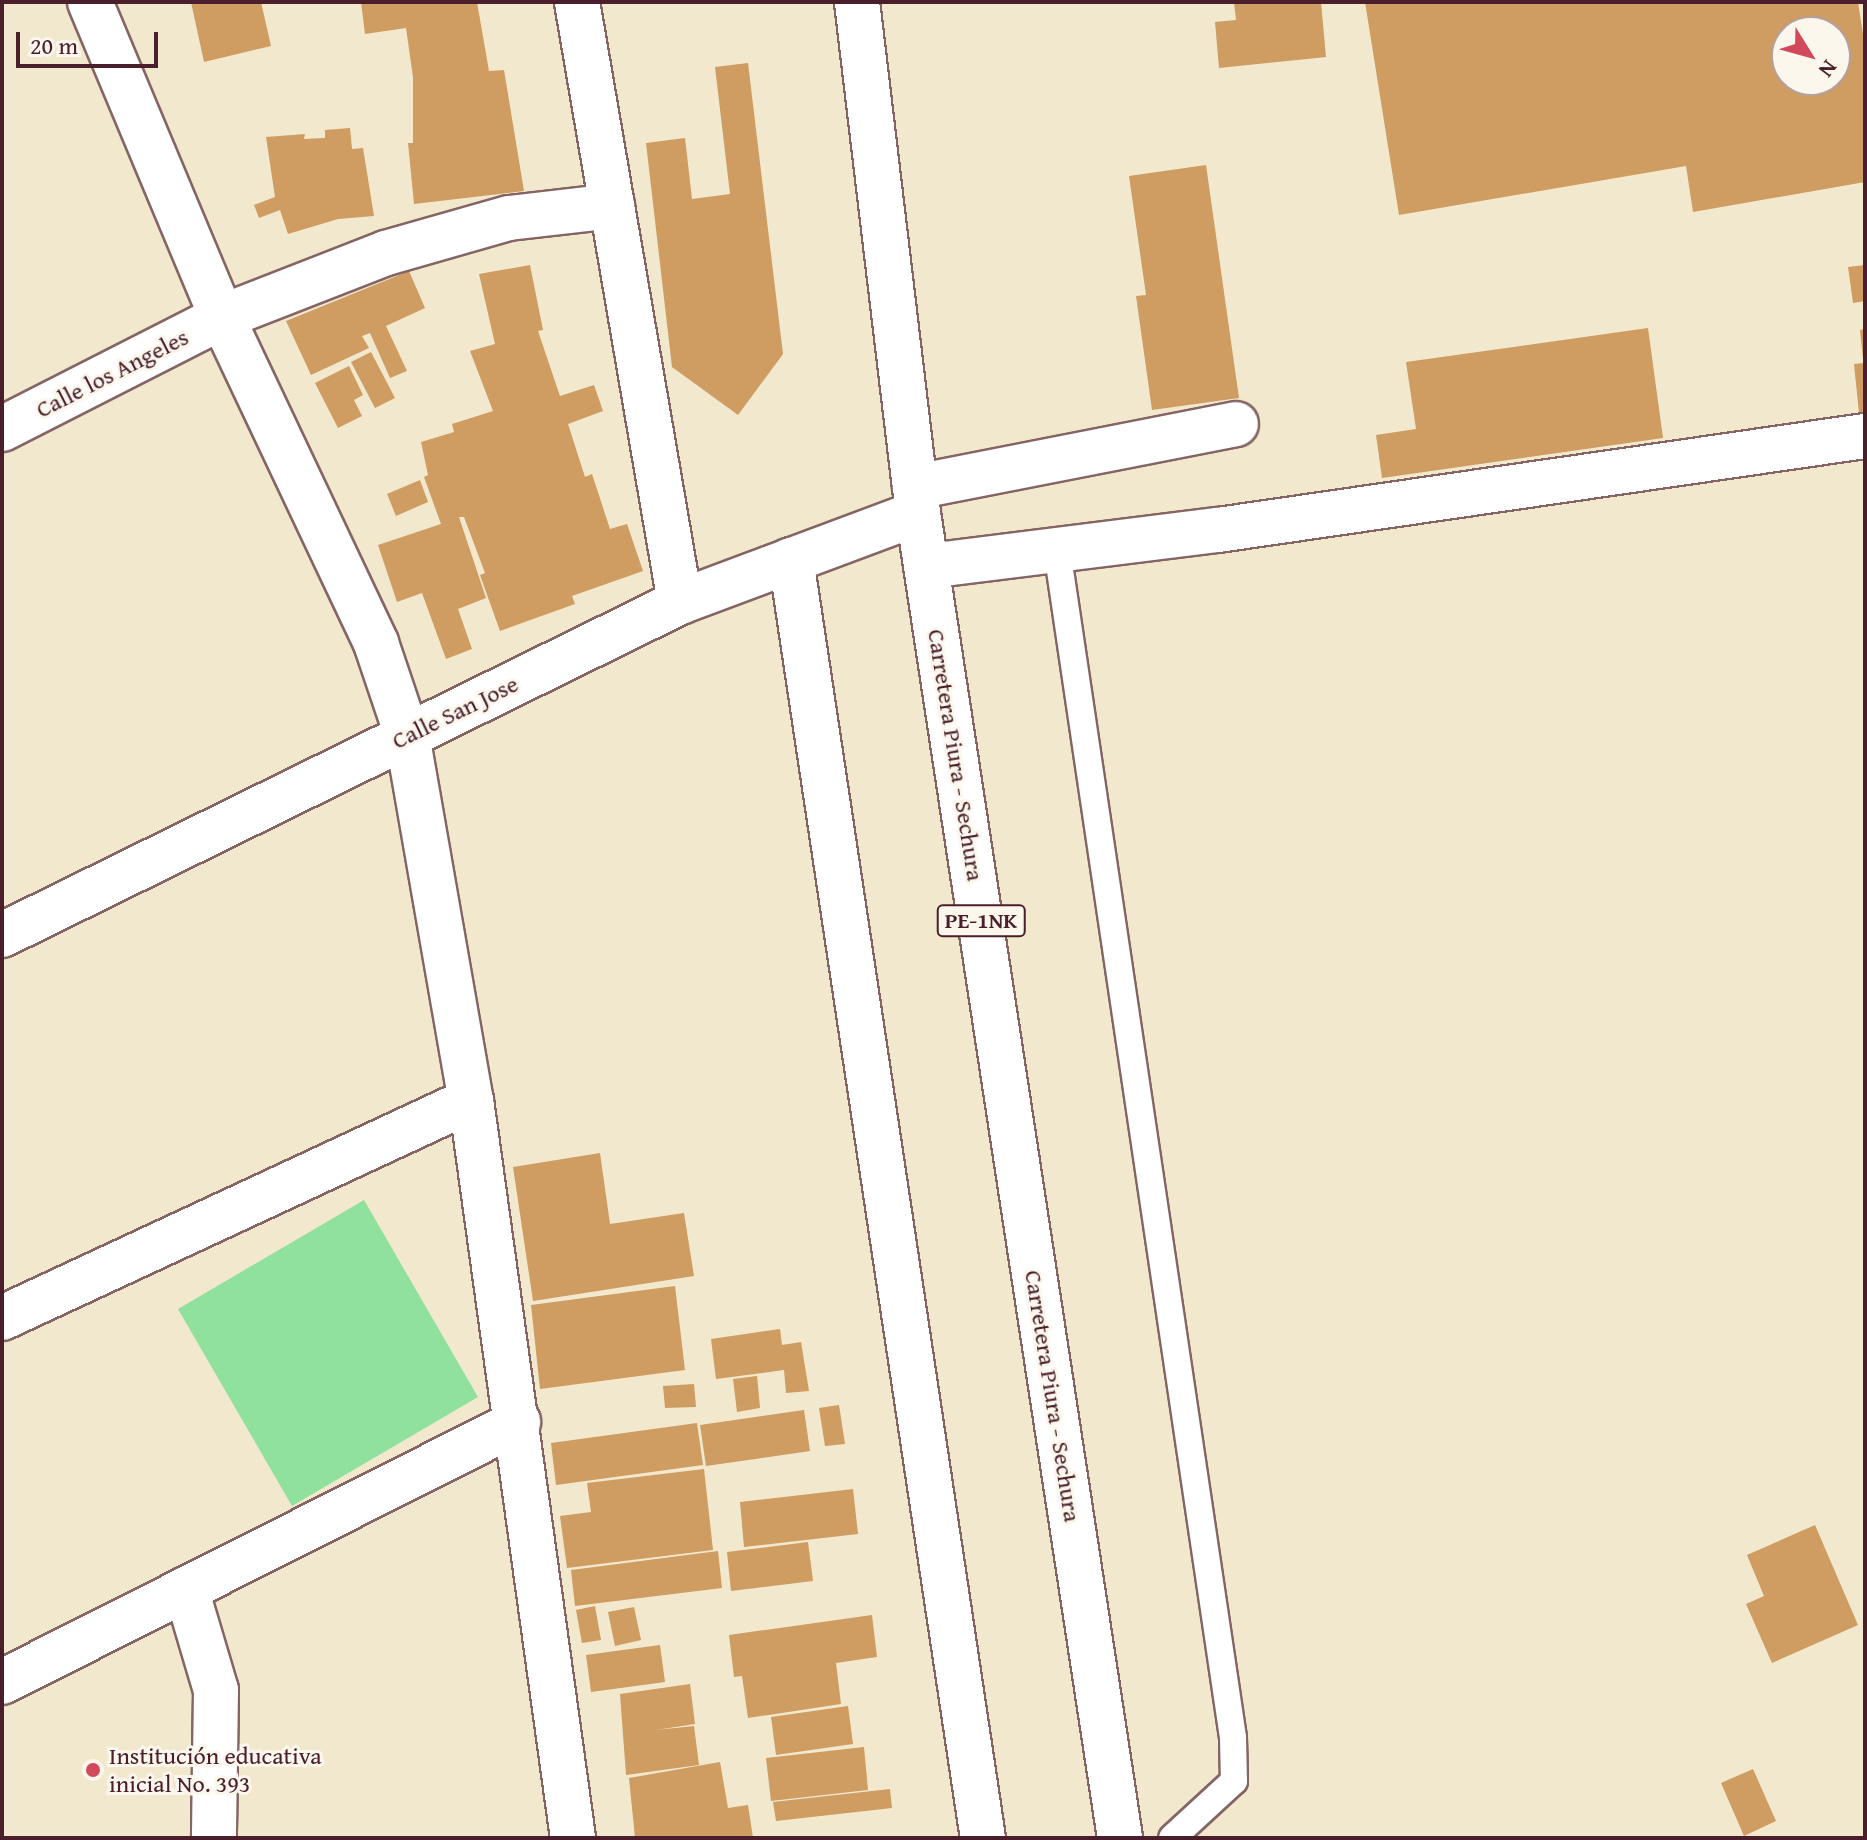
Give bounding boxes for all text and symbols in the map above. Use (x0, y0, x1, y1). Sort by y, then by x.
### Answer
scale bar (20, 16, 162, 66)
north arrow (1771, 16, 1851, 96)
text: 20 m (30, 28, 78, 63)
text: N (1811, 54, 1846, 85)
street label: Calle los Angeles (31, 322, 193, 424)
street label: Carretera Piura - Sechura (922, 627, 990, 883)
street label: Calle San Jose (387, 669, 523, 755)
road number: PE-1NK (935, 903, 1027, 939)
street label: Carretera Piura - Sechura (1019, 1268, 1087, 1524)
place label: Institución educativa inicial No. 393 (109, 1742, 322, 1798)
marker: Institución educativa inicial No. 393 (84, 1761, 102, 1779)

